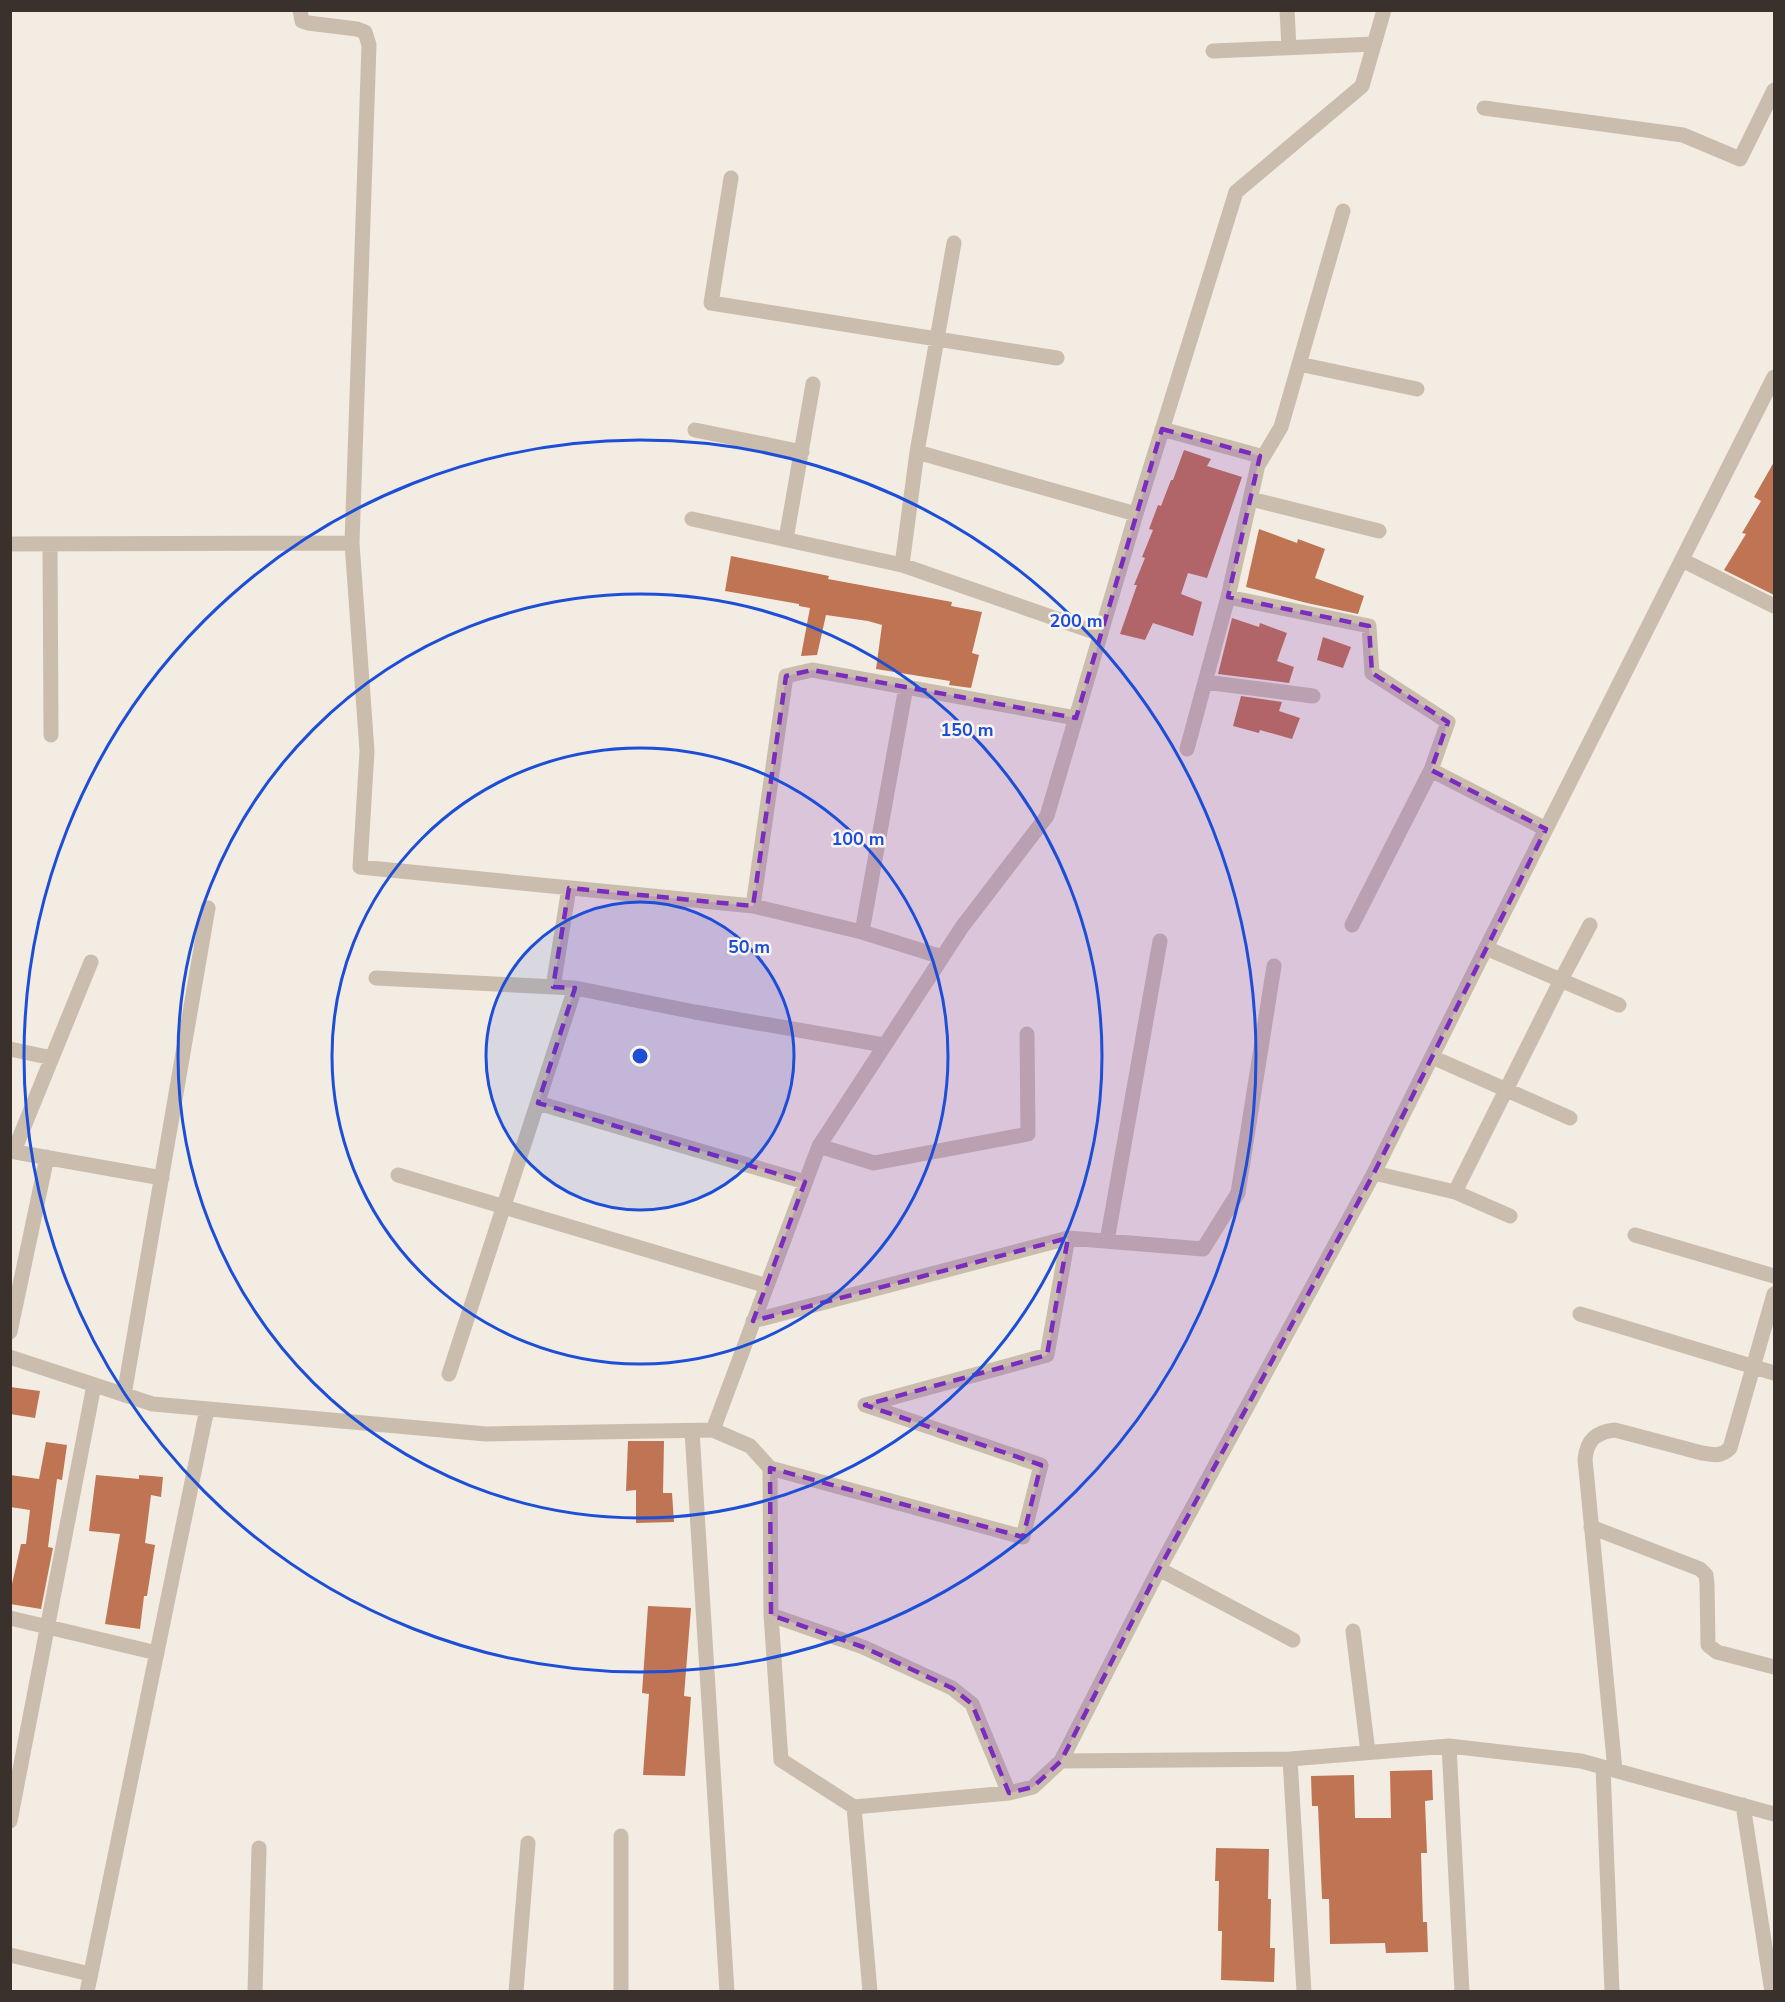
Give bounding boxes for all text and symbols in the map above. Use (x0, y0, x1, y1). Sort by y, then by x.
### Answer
text: 200 m (1049, 609, 1103, 633)
text: 150 m (940, 718, 994, 742)
text: 100 m (831, 827, 885, 851)
text: 50 m (728, 935, 770, 959)
centre of rings (630, 1046, 650, 1066)

